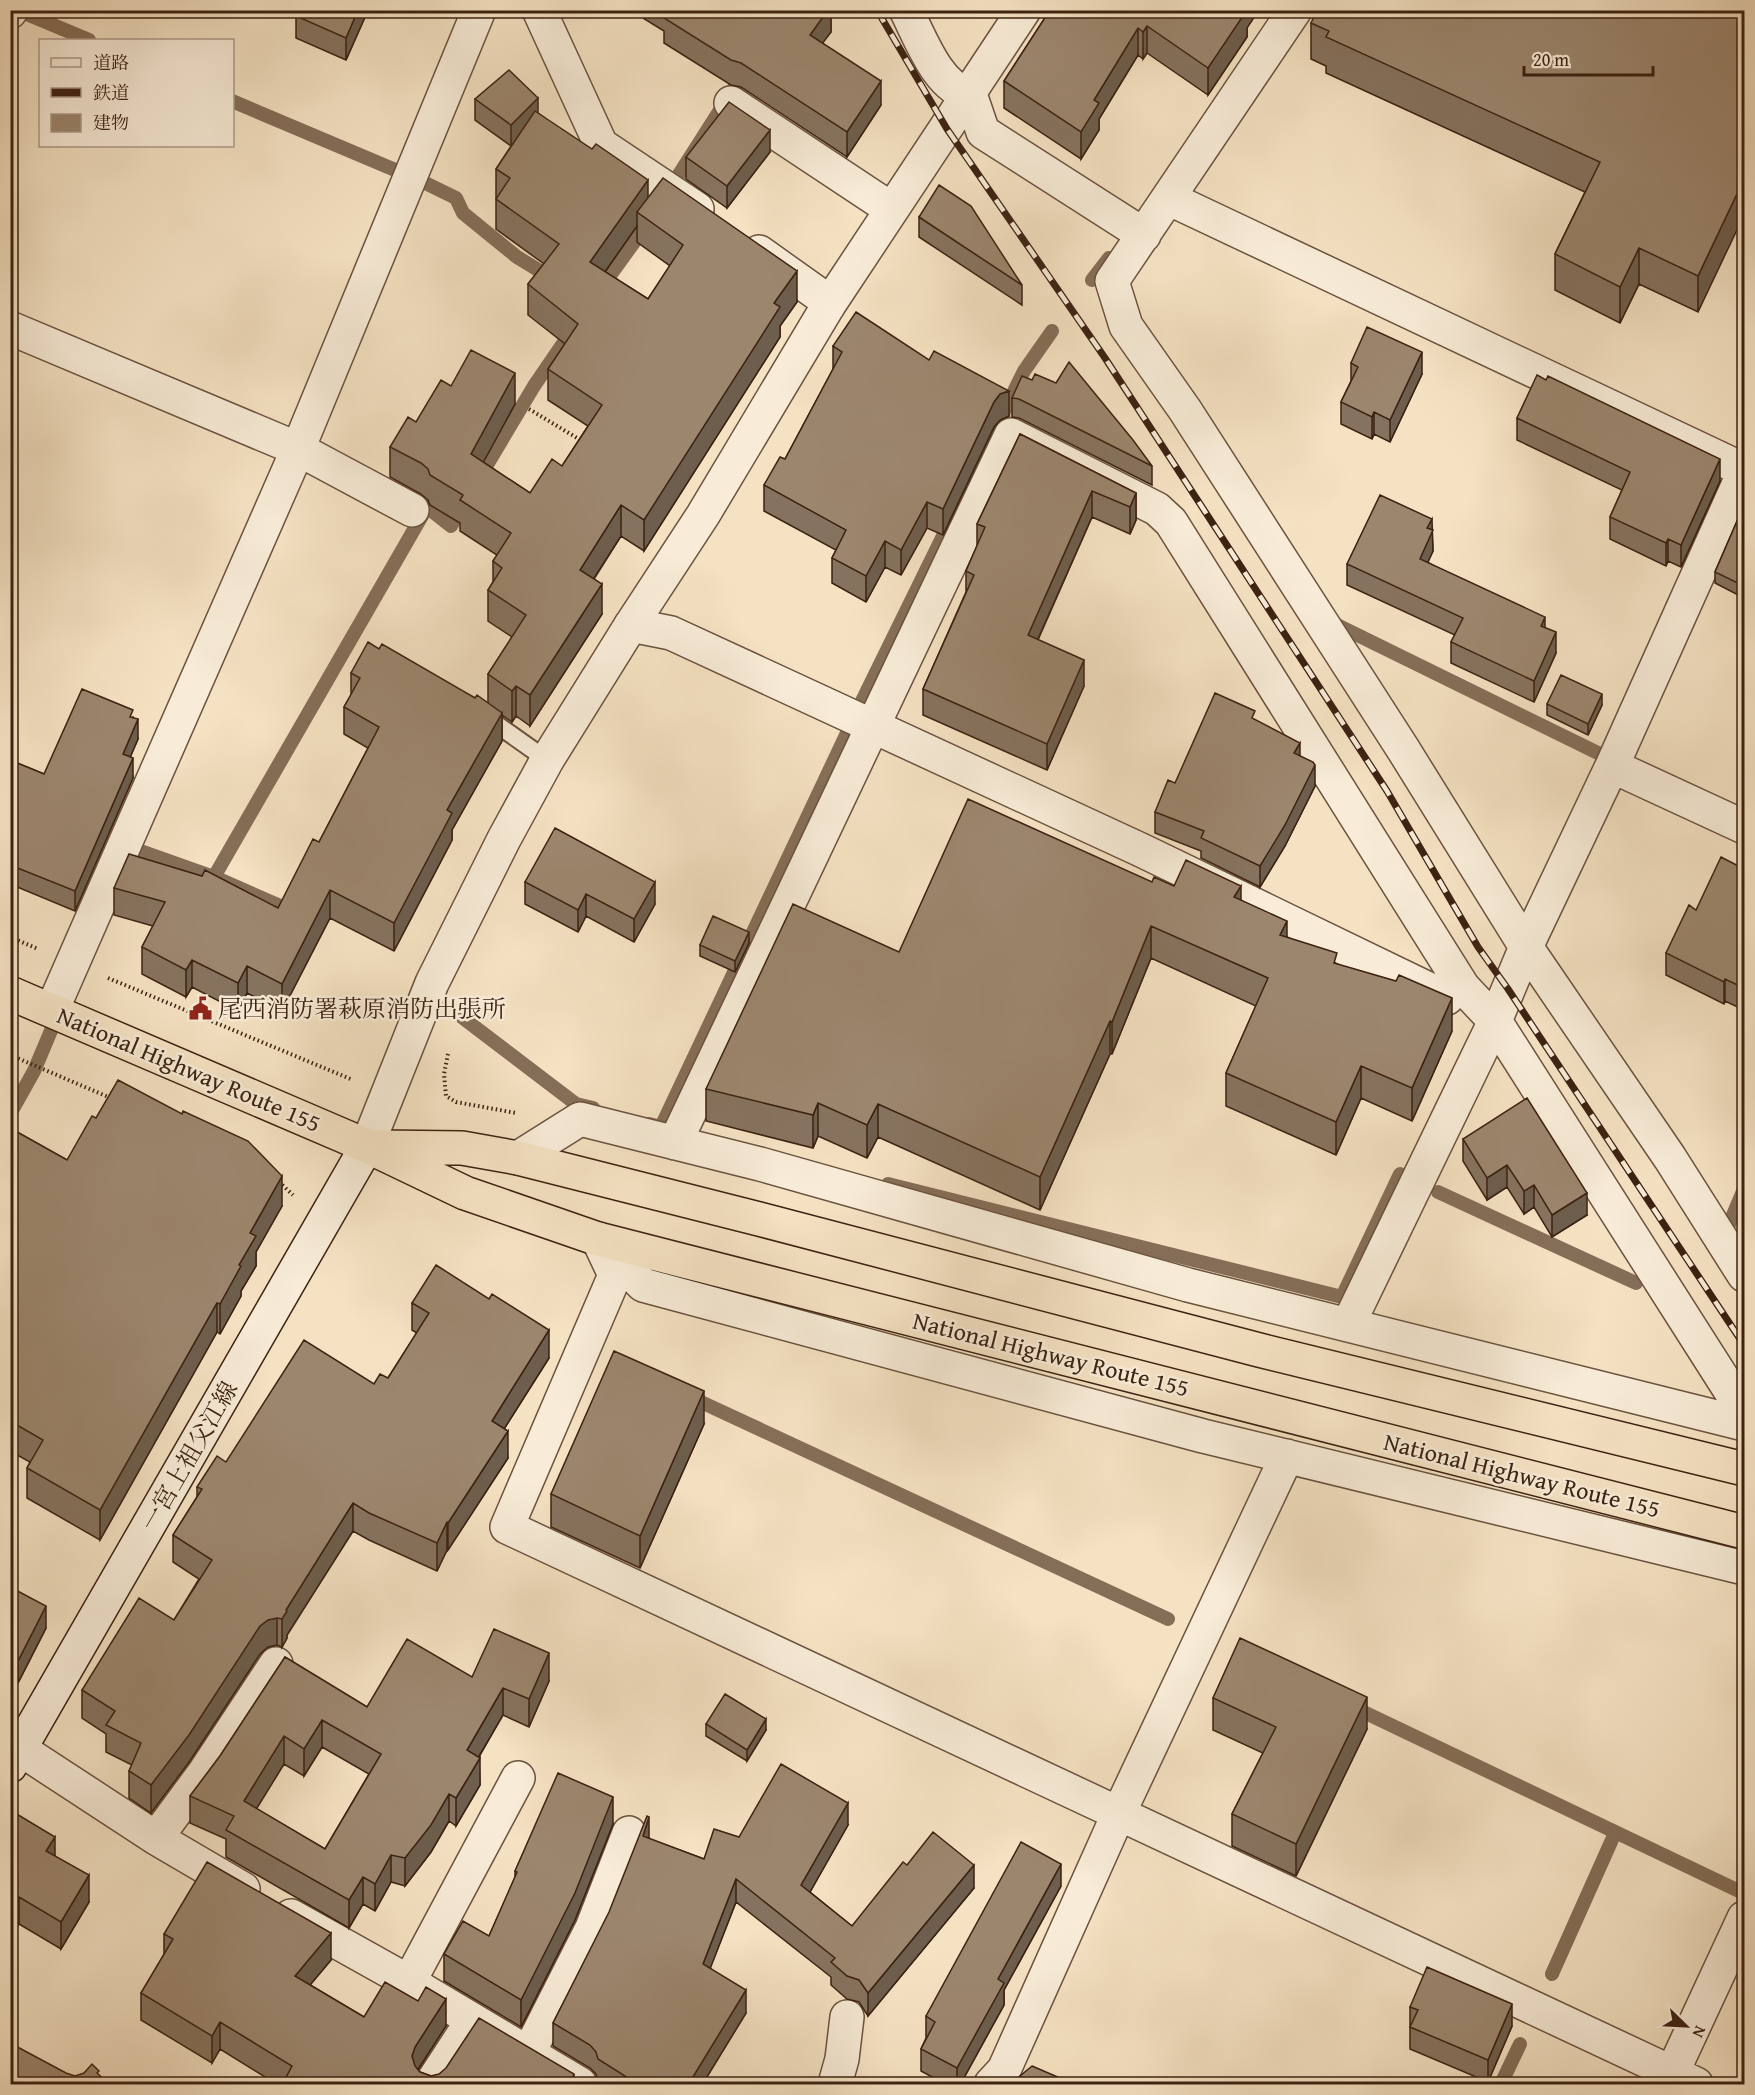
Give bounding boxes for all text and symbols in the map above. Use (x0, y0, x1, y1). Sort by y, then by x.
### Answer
legend (39, 39, 234, 147)
scale bar (1524, 39, 1653, 77)
text: 20 m (1533, 46, 1569, 73)
text: 道路 (93, 49, 129, 76)
text: 鉄道 (93, 79, 129, 106)
text: 建物 (93, 109, 129, 136)
place label: 尾西消防署萩原消防出張所 (218, 991, 506, 1026)
public building icon: 尾西消防署萩原消防出張所 (187, 995, 213, 1021)
street label: National Highway Route 155 (52, 998, 326, 1140)
street label: National Highway Route 155 (909, 1303, 1193, 1405)
street label: 一宮上祖父江線 (132, 1375, 246, 1537)
street label: National Highway Route 155 (1380, 1424, 1664, 1526)
north arrow (1656, 1996, 1716, 2056)
text: N (1686, 2022, 1713, 2042)

